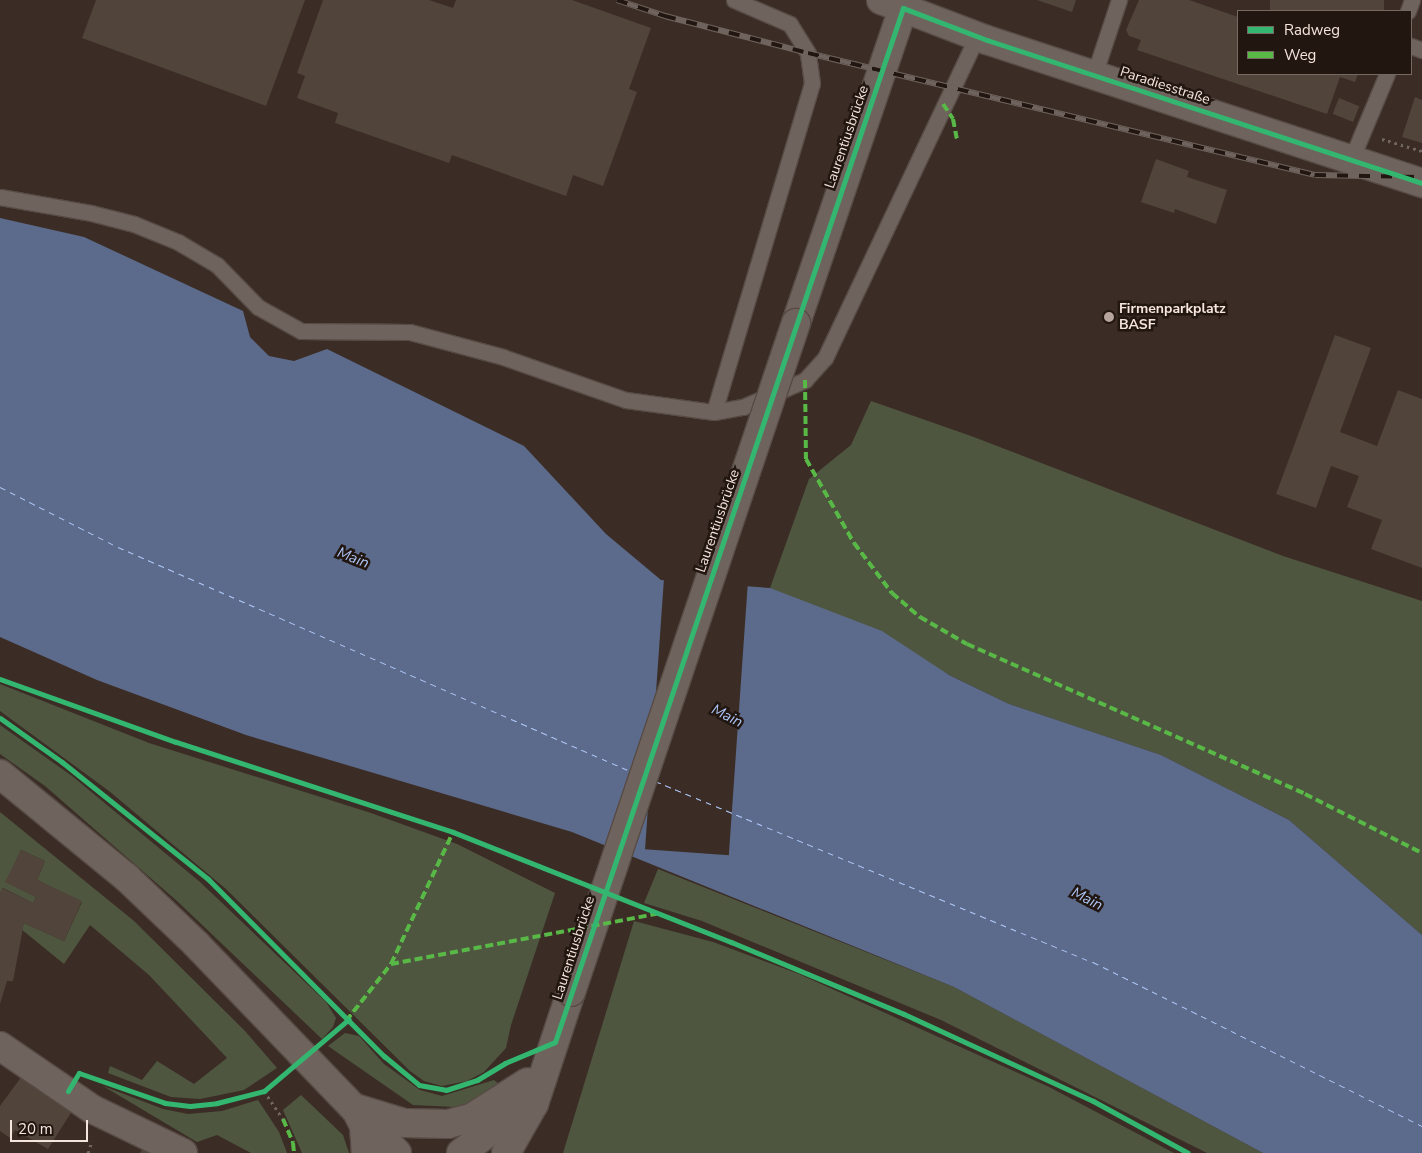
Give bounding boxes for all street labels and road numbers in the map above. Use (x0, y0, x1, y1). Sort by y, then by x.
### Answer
street label: Paradiesstraße (1118, 64, 1212, 108)
street label: Laurentiusbrücke (822, 83, 872, 191)
street label: Laurentiusbrücke (693, 467, 743, 575)
street label: Laurentiusbrücke (549, 894, 599, 1002)

